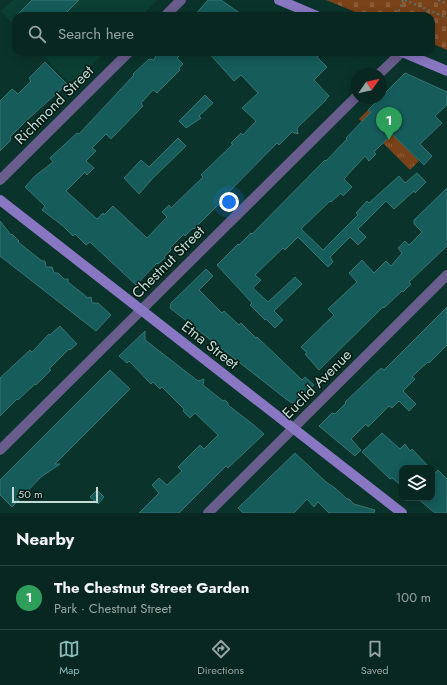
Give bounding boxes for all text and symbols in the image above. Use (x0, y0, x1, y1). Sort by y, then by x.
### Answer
search box (12, 12, 435, 56)
icon: search (26, 23, 48, 45)
text: Search here (58, 23, 134, 45)
street label: Richmond Street (9, 60, 99, 150)
north arrow (351, 68, 387, 104)
pin: 1 (376, 107, 402, 140)
your location (219, 192, 239, 212)
street label: Chestnut Street (127, 220, 210, 303)
street label: Etna Street (177, 316, 244, 375)
street label: Euclid Avenue (277, 344, 357, 424)
map controls (399, 465, 435, 501)
button: layers (399, 465, 435, 501)
scale bar (12, 485, 98, 504)
text: 50 m (18, 486, 43, 502)
text: Nearby (16, 527, 74, 551)
text: The Chestnut Street Garden (54, 577, 249, 599)
text: 1 (26, 588, 32, 607)
text: 100 m (396, 588, 431, 607)
text: Park · Chestnut Street (54, 599, 171, 618)
tab: Map (58, 638, 80, 678)
tab: Directions (197, 638, 244, 678)
tab: Saved (361, 638, 389, 678)

